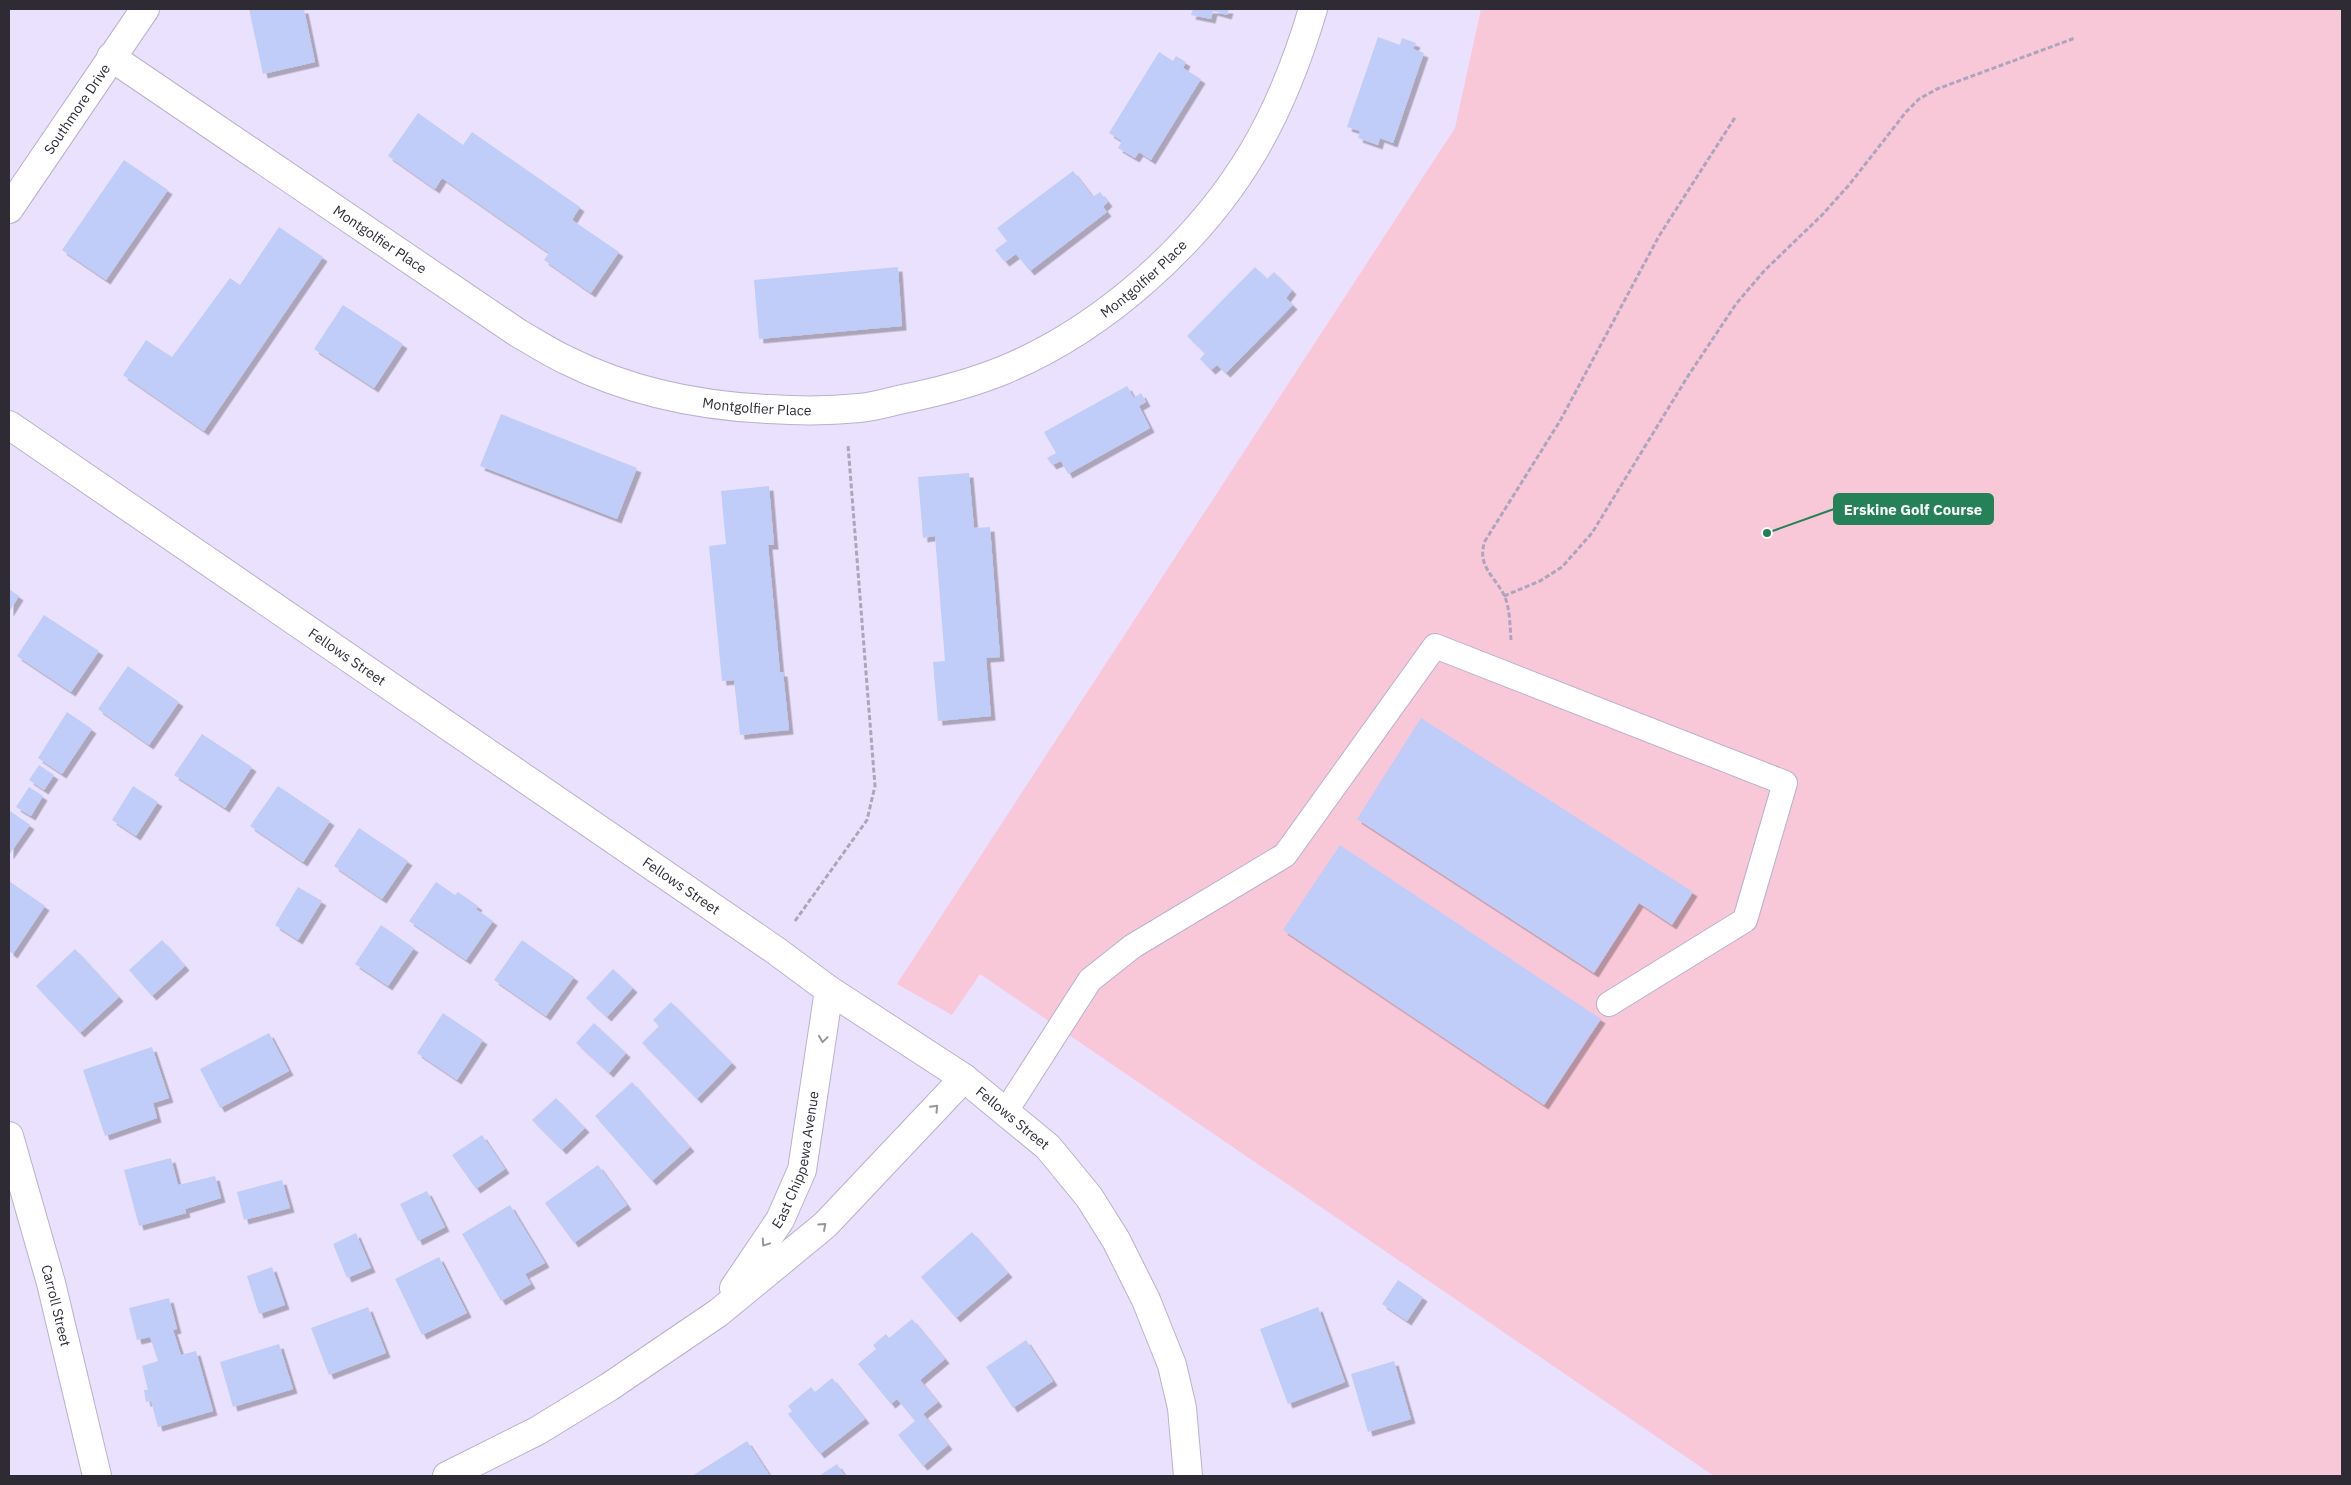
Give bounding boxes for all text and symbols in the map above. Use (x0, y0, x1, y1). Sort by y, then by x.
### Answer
street label: Southmore Drive (40, 60, 114, 158)
street label: Montgolfier Place (330, 201, 431, 278)
street label: Montgolfier Place (1097, 236, 1191, 322)
street label: Montgolfier Place (701, 393, 812, 419)
callout: Erskine Golf Course (1834, 494, 1993, 524)
text: Erskine Golf Course (1844, 500, 1982, 519)
street label: Fellows Street (305, 624, 389, 690)
street label: Fellows Street (639, 853, 723, 919)
one-way arrow (818, 1035, 829, 1043)
street label: Fellows Street (972, 1083, 1053, 1154)
street label: East Chippewa Avenue (768, 1090, 823, 1232)
one-way arrow (929, 1105, 938, 1114)
one-way arrow (818, 1223, 827, 1232)
one-way arrow (762, 1237, 771, 1246)
street label: Carroll Street (37, 1263, 75, 1348)

